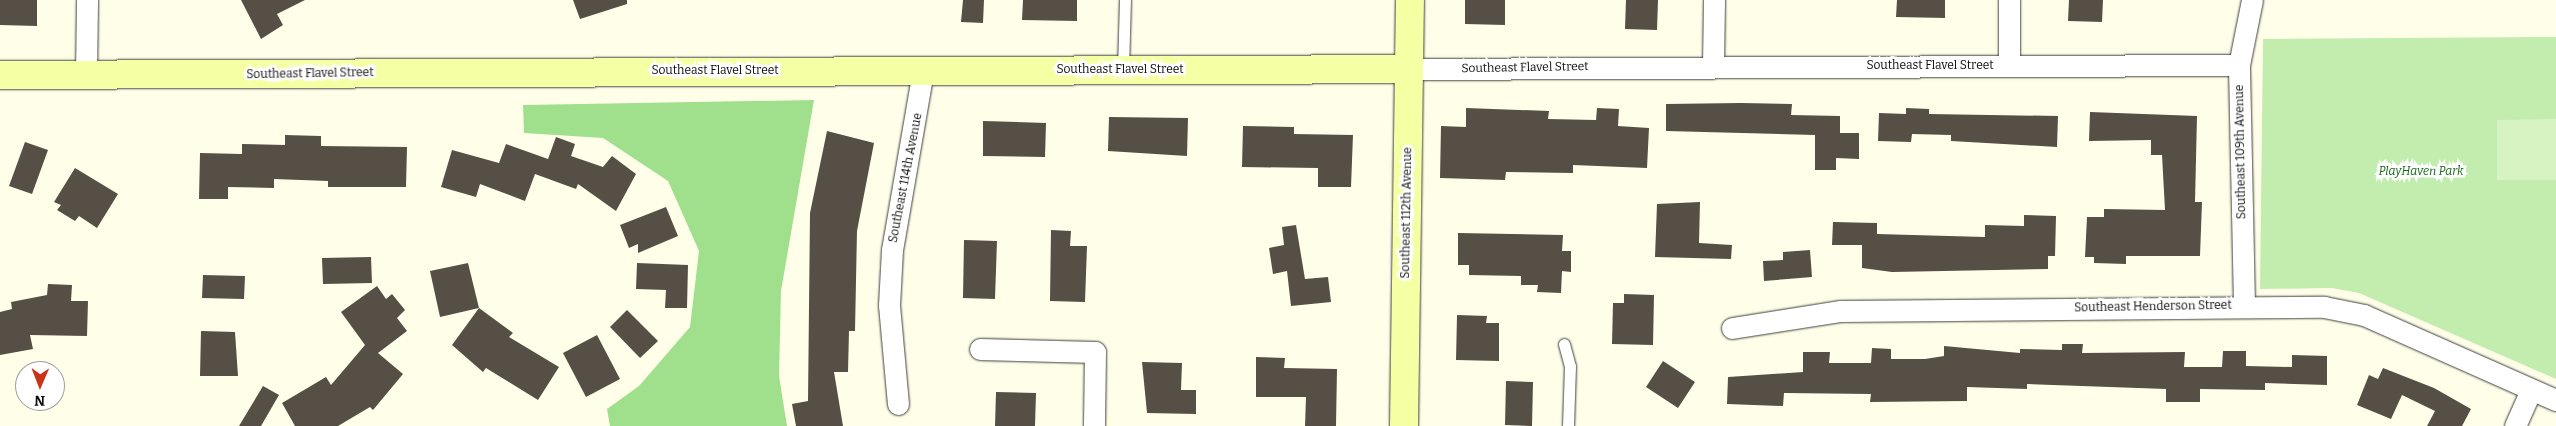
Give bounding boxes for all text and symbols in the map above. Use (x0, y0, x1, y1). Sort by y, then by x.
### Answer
street label: Southeast Flavel Street (1866, 59, 1994, 73)
street label: Southeast Flavel Street (1461, 60, 1589, 76)
street label: Southeast Flavel Street (1056, 63, 1184, 77)
street label: Southeast Flavel Street (651, 64, 779, 78)
street label: Southeast Flavel Street (246, 66, 374, 82)
street label: Southeast 109th Avenue (2233, 85, 2249, 219)
street label: Southeast 114th Avenue (886, 112, 926, 244)
street label: Southeast 112th Avenue (1399, 147, 1415, 279)
park label: PlayHaven Park (2378, 165, 2464, 179)
street label: Southeast Henderson Street (2074, 298, 2232, 316)
north arrow (15, 361, 65, 411)
text: N (34, 392, 45, 409)

